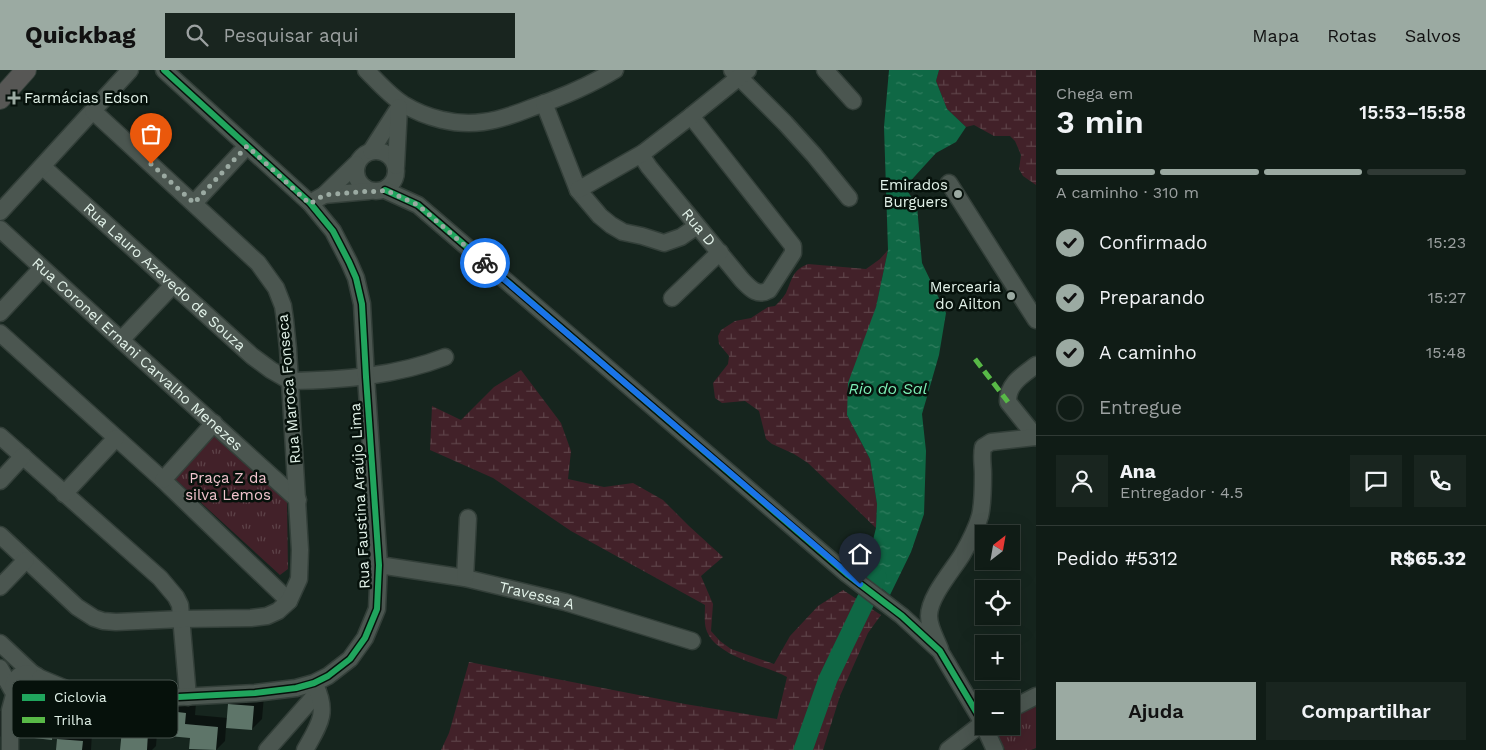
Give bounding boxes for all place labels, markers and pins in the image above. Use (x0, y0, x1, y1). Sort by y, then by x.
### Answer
place label: Farmácias Edson (24, 89, 149, 107)
marker: Farmácias Edson (8, 92, 20, 104)
pin (130, 113, 172, 164)
place label: Emirados Burguers (879, 176, 948, 211)
marker: Emirados Burguers (952, 188, 964, 200)
place label: Mercearia do Ailton (930, 278, 1002, 313)
marker: Mercearia do Ailton (1005, 290, 1017, 302)
pin (839, 533, 881, 584)

